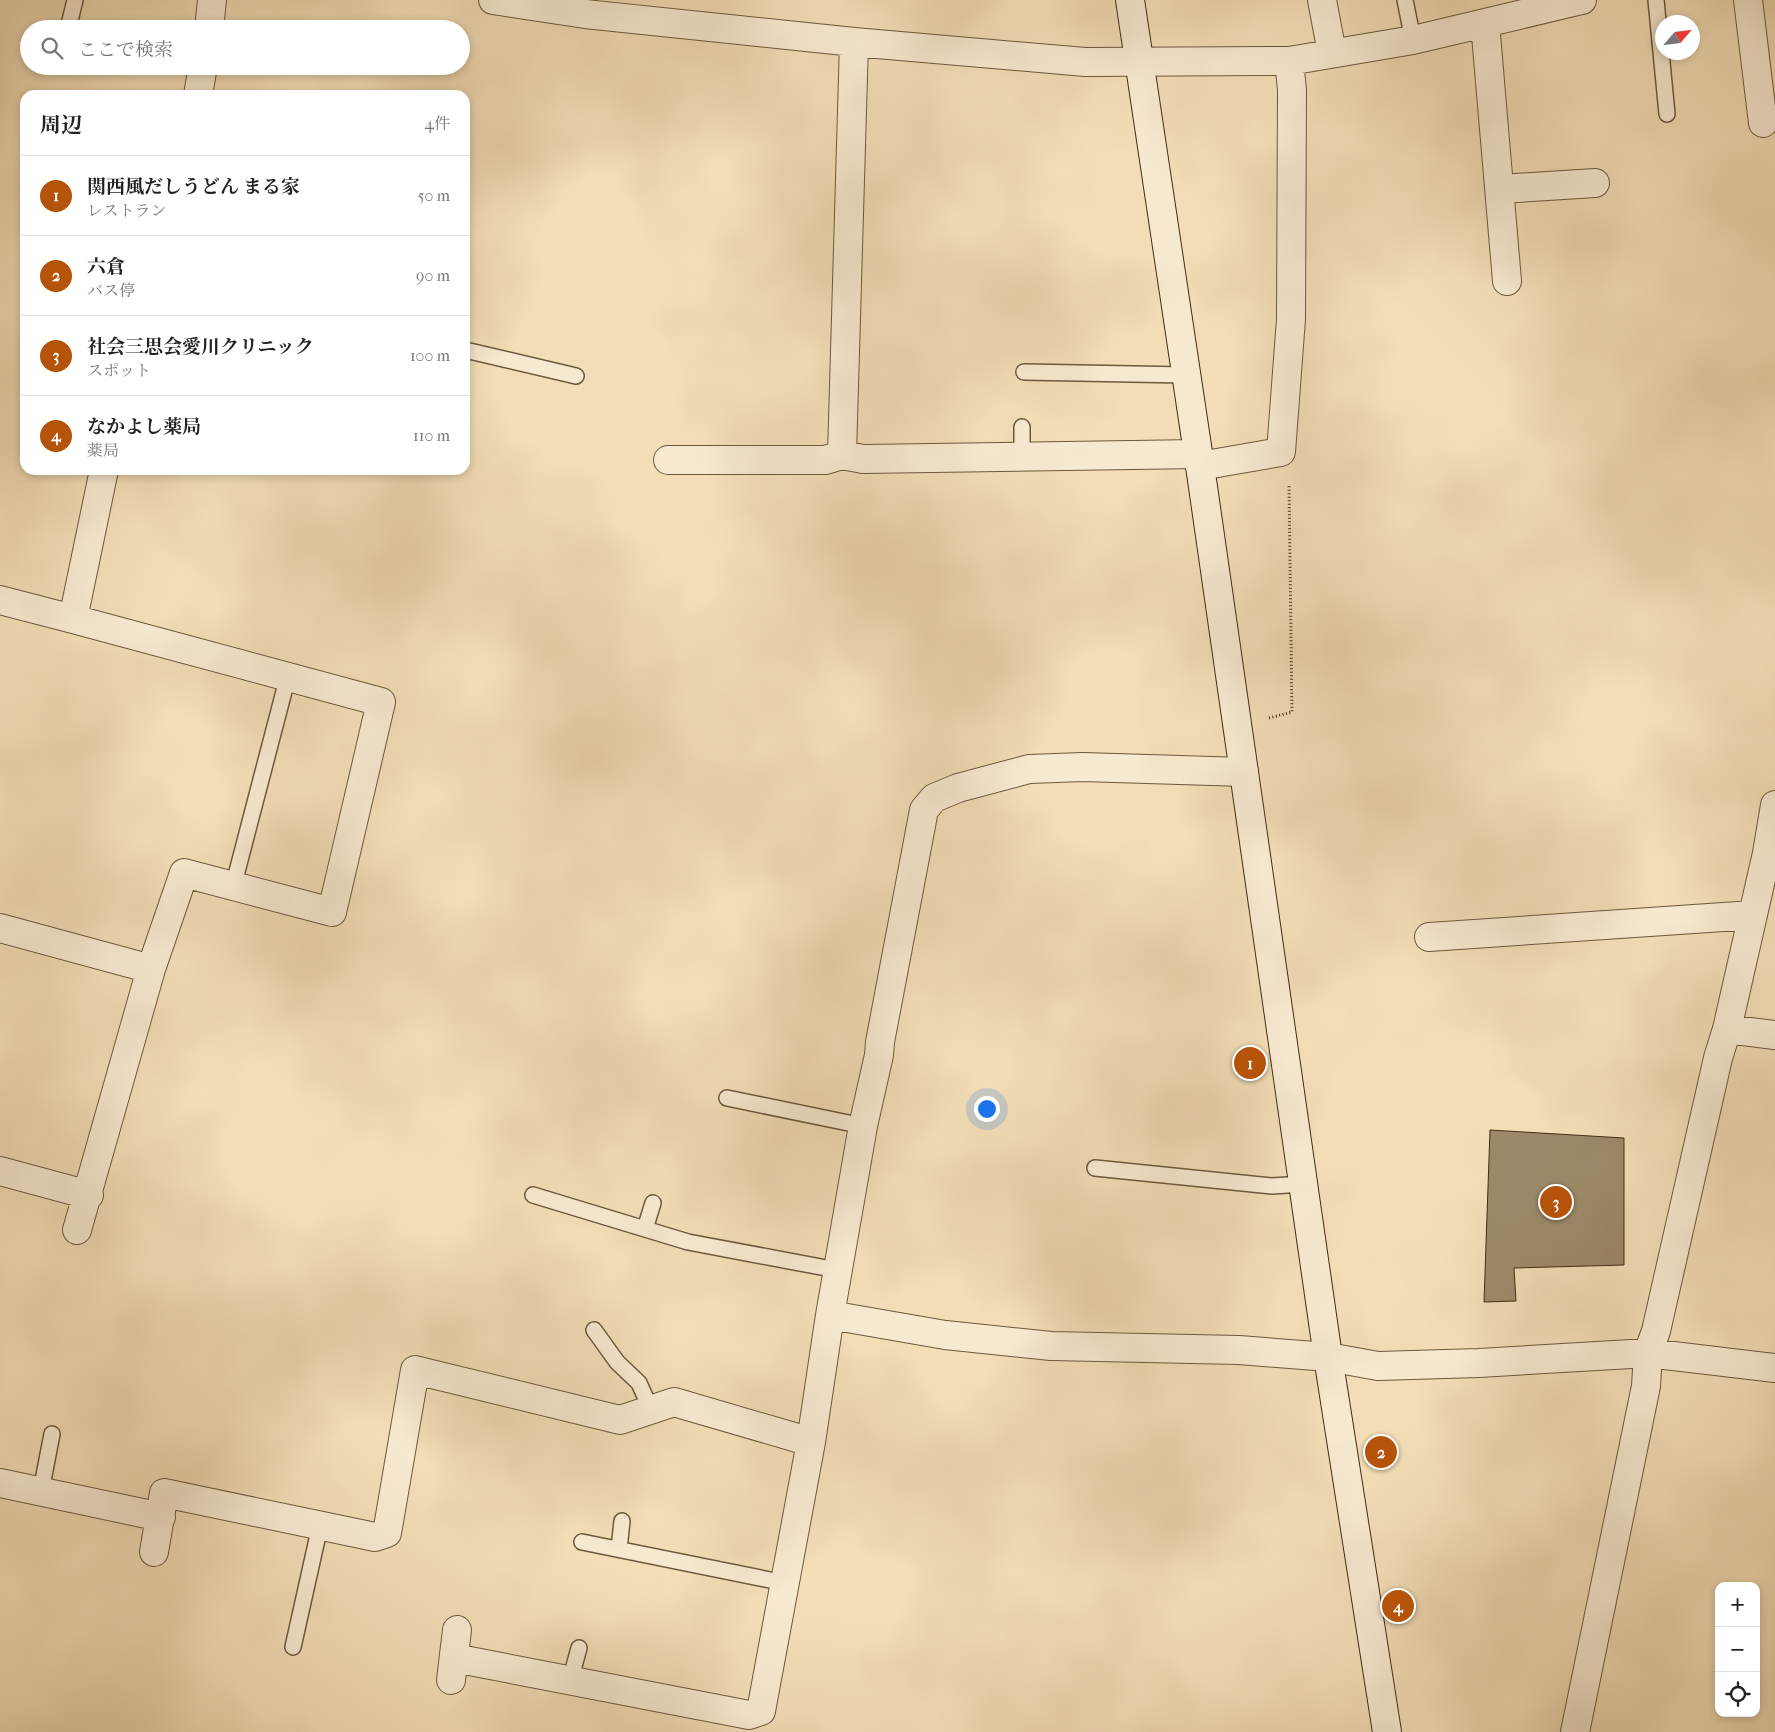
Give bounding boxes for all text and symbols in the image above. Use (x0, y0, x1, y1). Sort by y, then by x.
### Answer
north arrow (1655, 15, 1700, 60)
search box (20, 20, 470, 75)
icon: search (38, 34, 66, 62)
text: ここで検索 (78, 39, 173, 61)
text: 周辺 (40, 113, 82, 137)
text: 4件 (425, 114, 450, 133)
text: 関西風だしうどん まる家 (87, 176, 300, 198)
text: 1 (53, 186, 59, 205)
text: 50 m (418, 186, 450, 205)
text: レストラン (87, 201, 167, 220)
text: 六倉 (87, 256, 125, 278)
text: 2 (52, 266, 60, 285)
text: 90 m (416, 266, 450, 285)
text: バス停 (87, 281, 135, 300)
text: 社会三思会愛川クリニック (87, 336, 314, 358)
text: 3 (53, 346, 59, 365)
text: 100 m (410, 346, 450, 365)
text: スポット (87, 361, 151, 380)
text: なかよし薬局 (87, 416, 201, 438)
text: 4 (51, 426, 61, 445)
text: 110 m (413, 426, 450, 445)
text: 薬局 (87, 441, 119, 460)
pin: 1 (1234, 1044, 1266, 1082)
your location (974, 1096, 1000, 1122)
pin: 3 (1540, 1183, 1572, 1221)
pin: 2 (1365, 1433, 1397, 1471)
map controls (1715, 1582, 1760, 1717)
button: + (1715, 1582, 1760, 1627)
pin: 4 (1382, 1587, 1414, 1625)
button: − (1715, 1627, 1760, 1672)
button: locate (1715, 1672, 1760, 1717)

